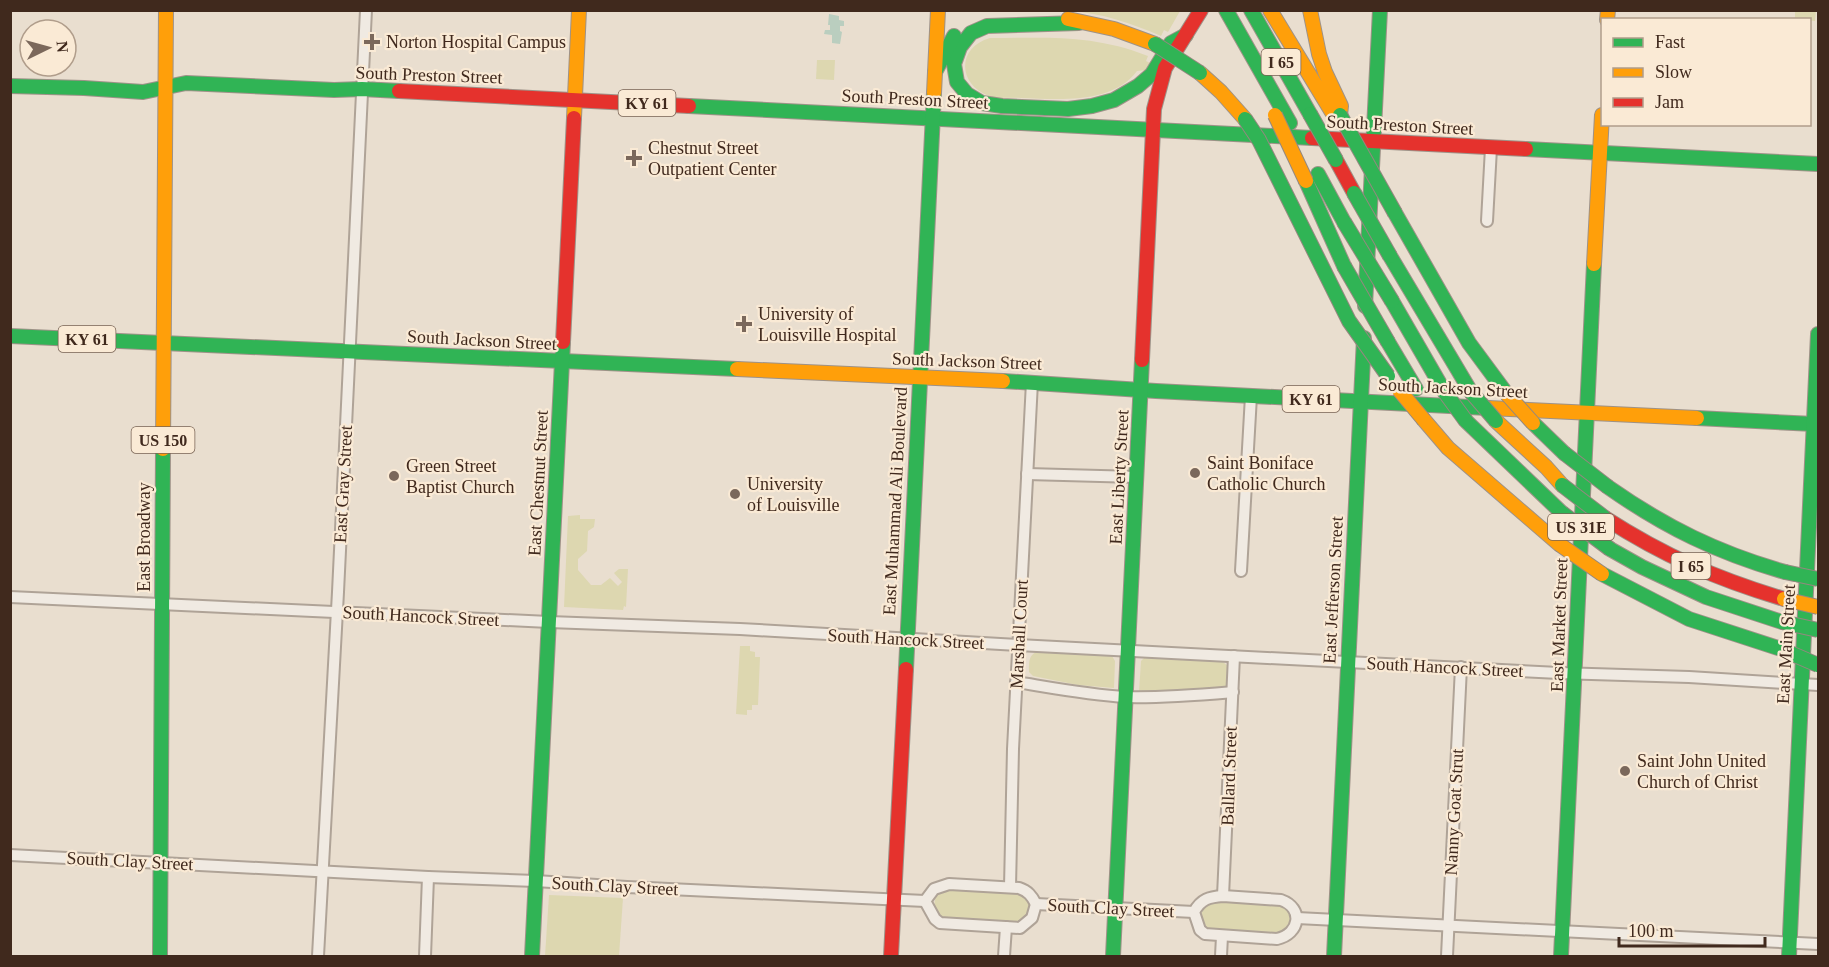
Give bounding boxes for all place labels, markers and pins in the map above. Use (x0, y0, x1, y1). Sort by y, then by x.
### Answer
place label: Norton Hospital Campus (386, 32, 566, 52)
marker: Norton Hospital Campus (363, 33, 381, 51)
place label: Chestnut Street Outpatient Center (648, 138, 776, 179)
marker: Chestnut Street Outpatient Center (625, 149, 643, 167)
place label: University of Louisville Hospital (758, 304, 897, 345)
marker: University of Louisville Hospital (735, 315, 753, 333)
place label: Saint Boniface Catholic Church (1207, 453, 1325, 494)
place label: Green Street Baptist Church (406, 456, 515, 497)
marker: Saint Boniface Catholic Church (1188, 466, 1202, 480)
marker: Green Street Baptist Church (387, 469, 401, 483)
place label: University of Louisville (747, 474, 840, 515)
marker: University of Louisville (728, 487, 742, 501)
place label: Saint John United Church of Christ (1637, 751, 1766, 792)
marker: Saint John United Church of Christ (1618, 764, 1632, 778)

